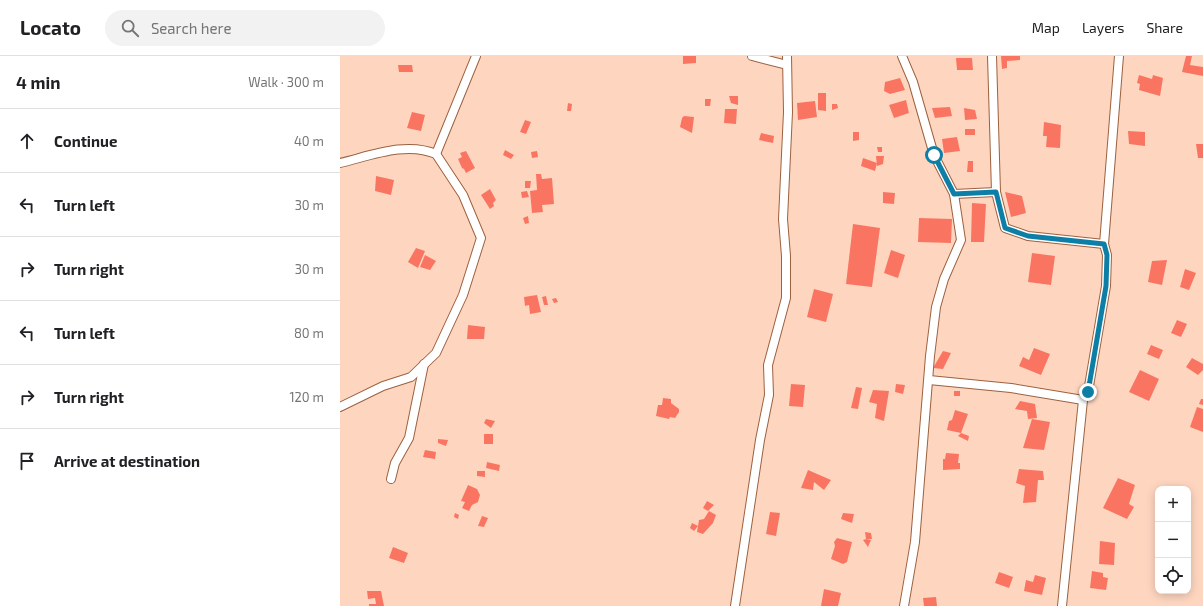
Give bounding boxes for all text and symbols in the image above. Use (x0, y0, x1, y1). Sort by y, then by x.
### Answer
search box (105, 10, 385, 46)
text: Locato (20, 16, 81, 39)
icon: search (119, 17, 141, 39)
text: Search here (151, 19, 231, 37)
text: Map (1032, 19, 1060, 36)
text: Layers (1082, 19, 1124, 36)
text: Share (1146, 19, 1183, 36)
text: 4 min (16, 72, 60, 92)
text: Walk · 300 m (248, 74, 324, 90)
icon: ahead (16, 130, 38, 152)
text: Continue (54, 132, 117, 150)
text: 40 m (294, 133, 324, 149)
route start (925, 146, 943, 164)
icon: left (16, 194, 38, 216)
text: Turn left (54, 196, 115, 214)
text: 30 m (295, 197, 324, 213)
icon: right (16, 258, 38, 280)
text: Turn right (54, 260, 124, 278)
text: 30 m (295, 261, 324, 277)
icon: left (16, 322, 38, 344)
text: Turn left (54, 324, 115, 342)
text: 80 m (294, 325, 324, 341)
route end (1079, 383, 1097, 401)
icon: right (16, 386, 38, 408)
text: Turn right (54, 388, 124, 406)
text: 120 m (289, 389, 324, 405)
icon: arrive (16, 450, 38, 472)
text: Arrive at destination (54, 452, 200, 470)
map controls (1155, 486, 1191, 594)
button: + (1155, 486, 1191, 522)
button: − (1155, 522, 1191, 558)
button: locate (1155, 558, 1191, 594)

